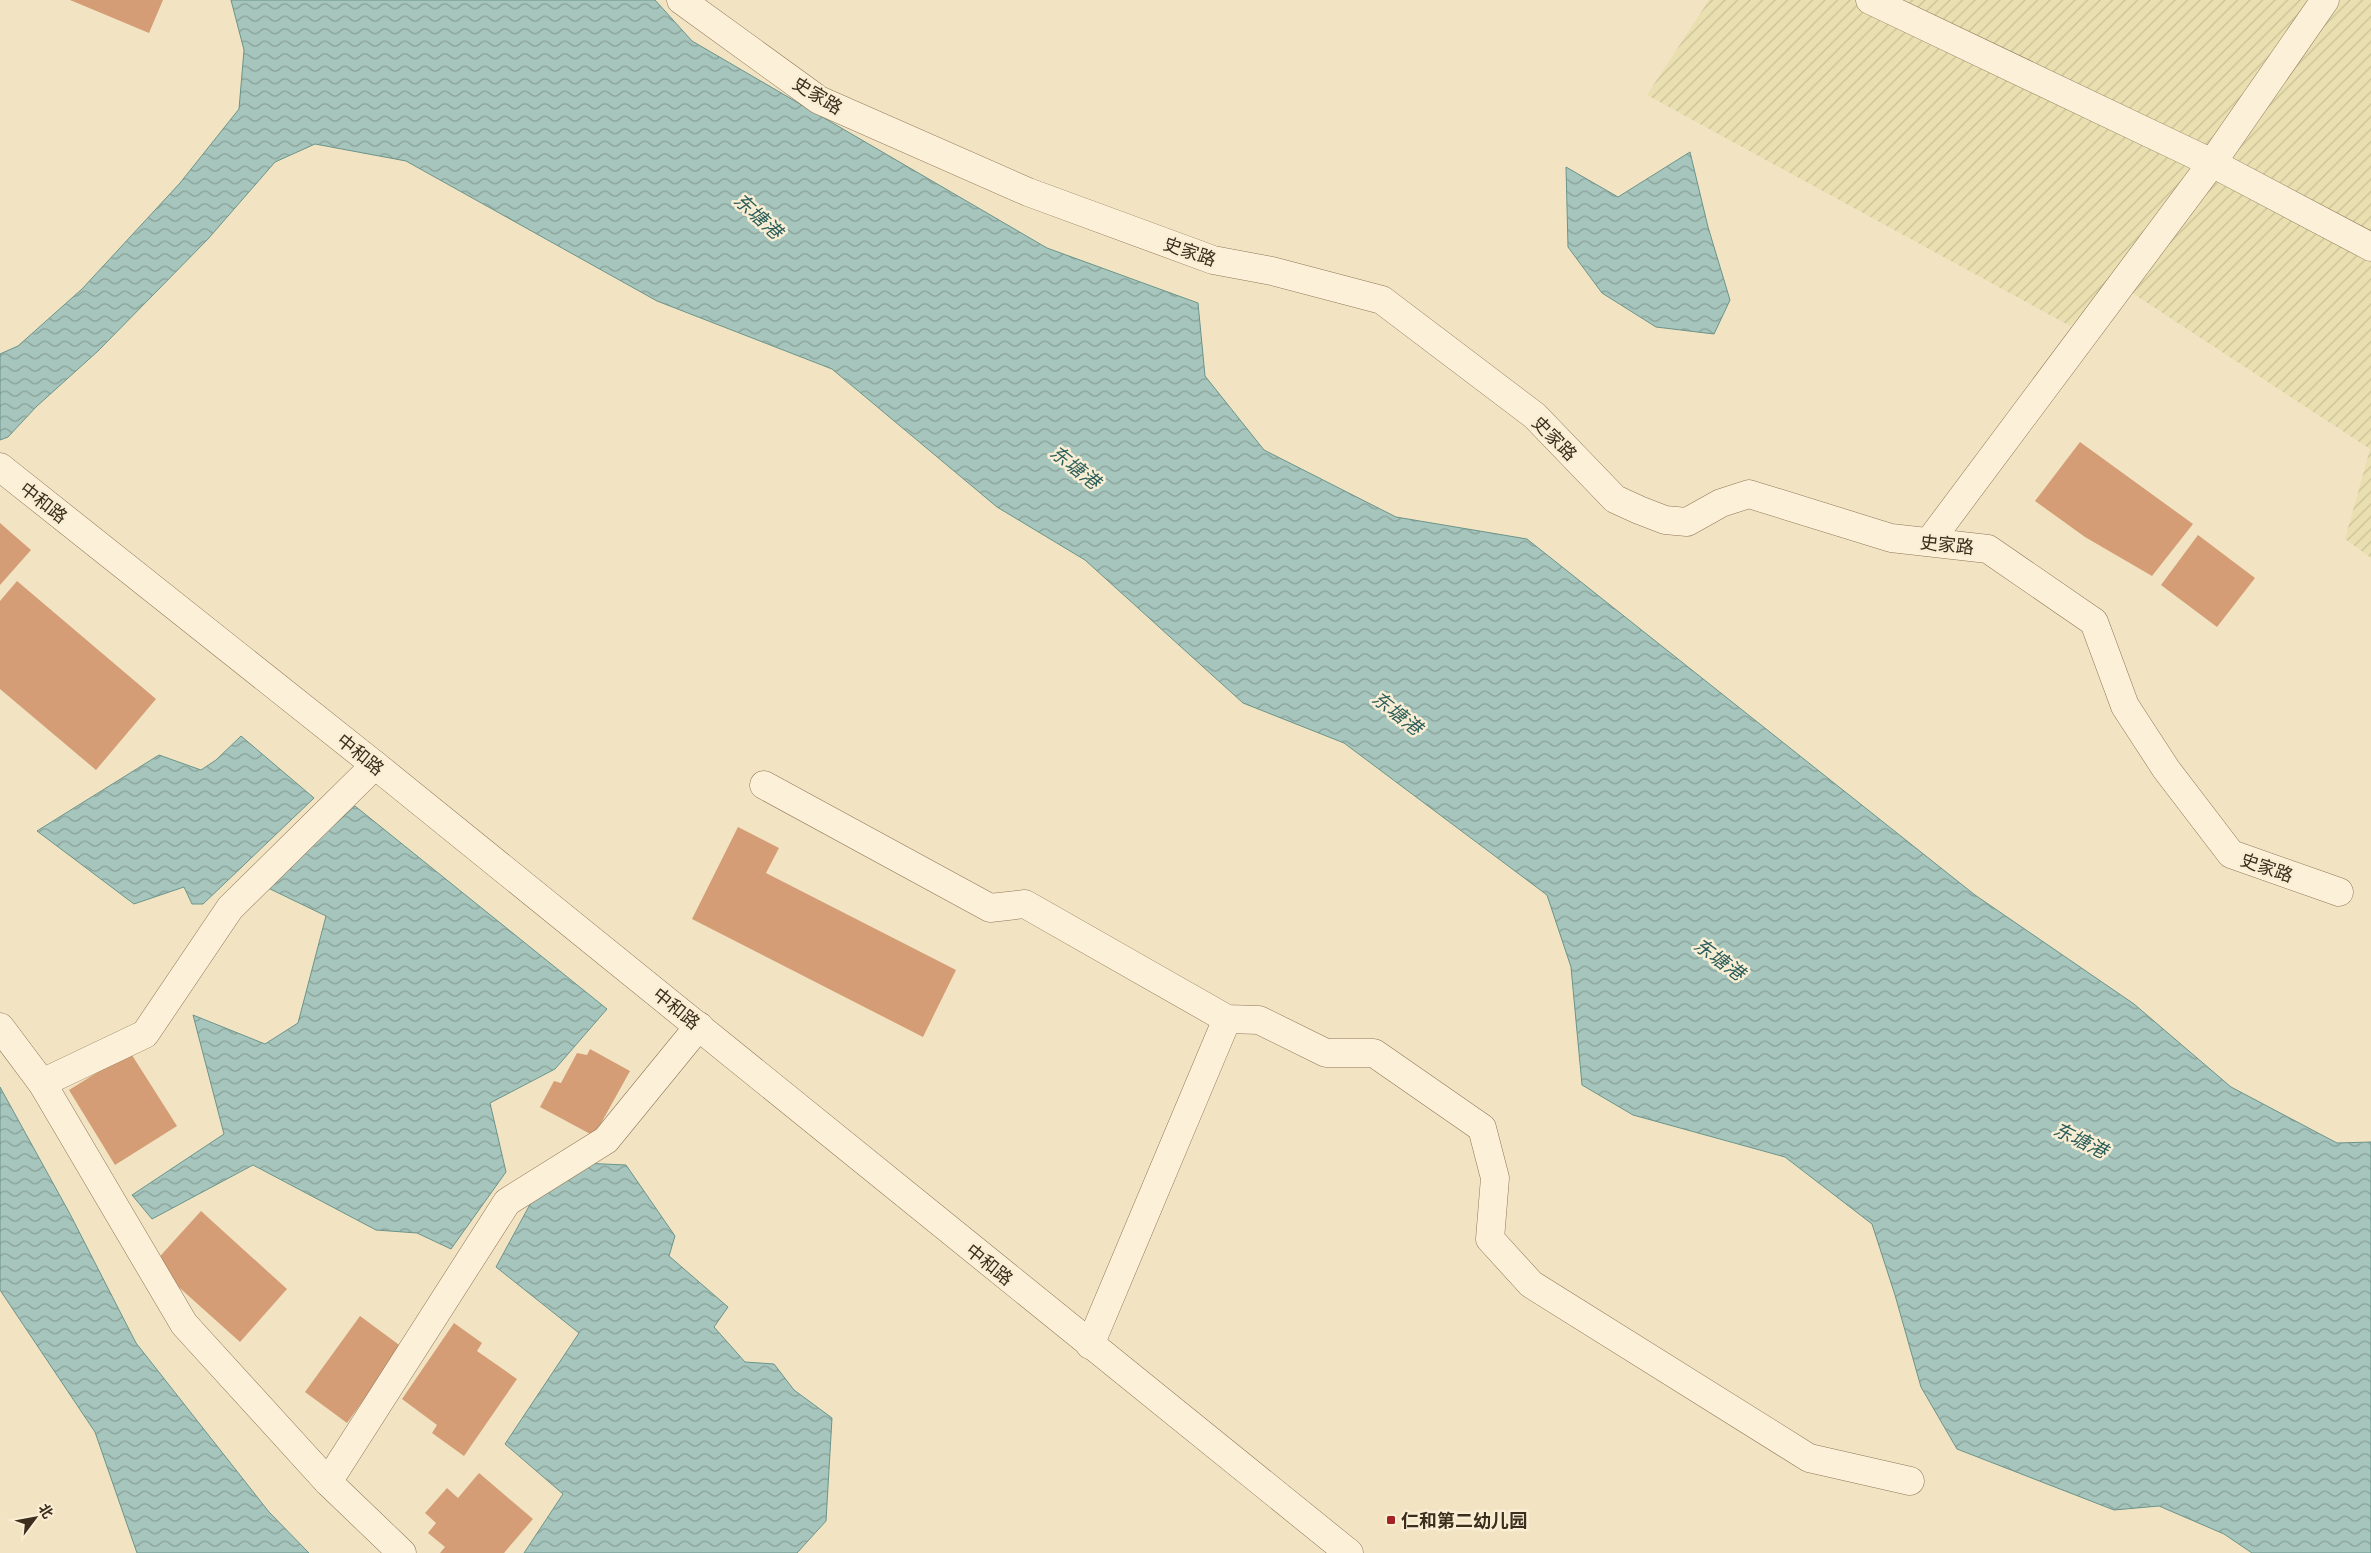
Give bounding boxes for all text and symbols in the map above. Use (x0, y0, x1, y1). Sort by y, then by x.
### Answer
street label: 史家路 (789, 71, 847, 119)
water label: 东塘港 (729, 186, 791, 246)
street label: 史家路 (1161, 231, 1219, 271)
street label: 史家路 (1527, 410, 1583, 466)
water label: 东塘港 (1046, 438, 1109, 496)
street label: 中和路 (15, 476, 73, 528)
street label: 史家路 (1919, 529, 1975, 559)
water label: 东塘港 (1368, 684, 1431, 742)
street label: 中和路 (332, 728, 390, 780)
street label: 史家路 (2238, 847, 2296, 887)
water label: 东塘港 (1689, 931, 1753, 987)
street label: 中和路 (648, 982, 706, 1034)
water label: 东塘港 (2050, 1115, 2115, 1164)
street label: 中和路 (961, 1238, 1019, 1290)
north arrow (10, 1493, 60, 1543)
text: 北 (35, 1500, 58, 1522)
place label: 仁和第二幼儿园 (1401, 1508, 1527, 1532)
marker: 仁和第二幼儿园 (1385, 1514, 1397, 1526)

